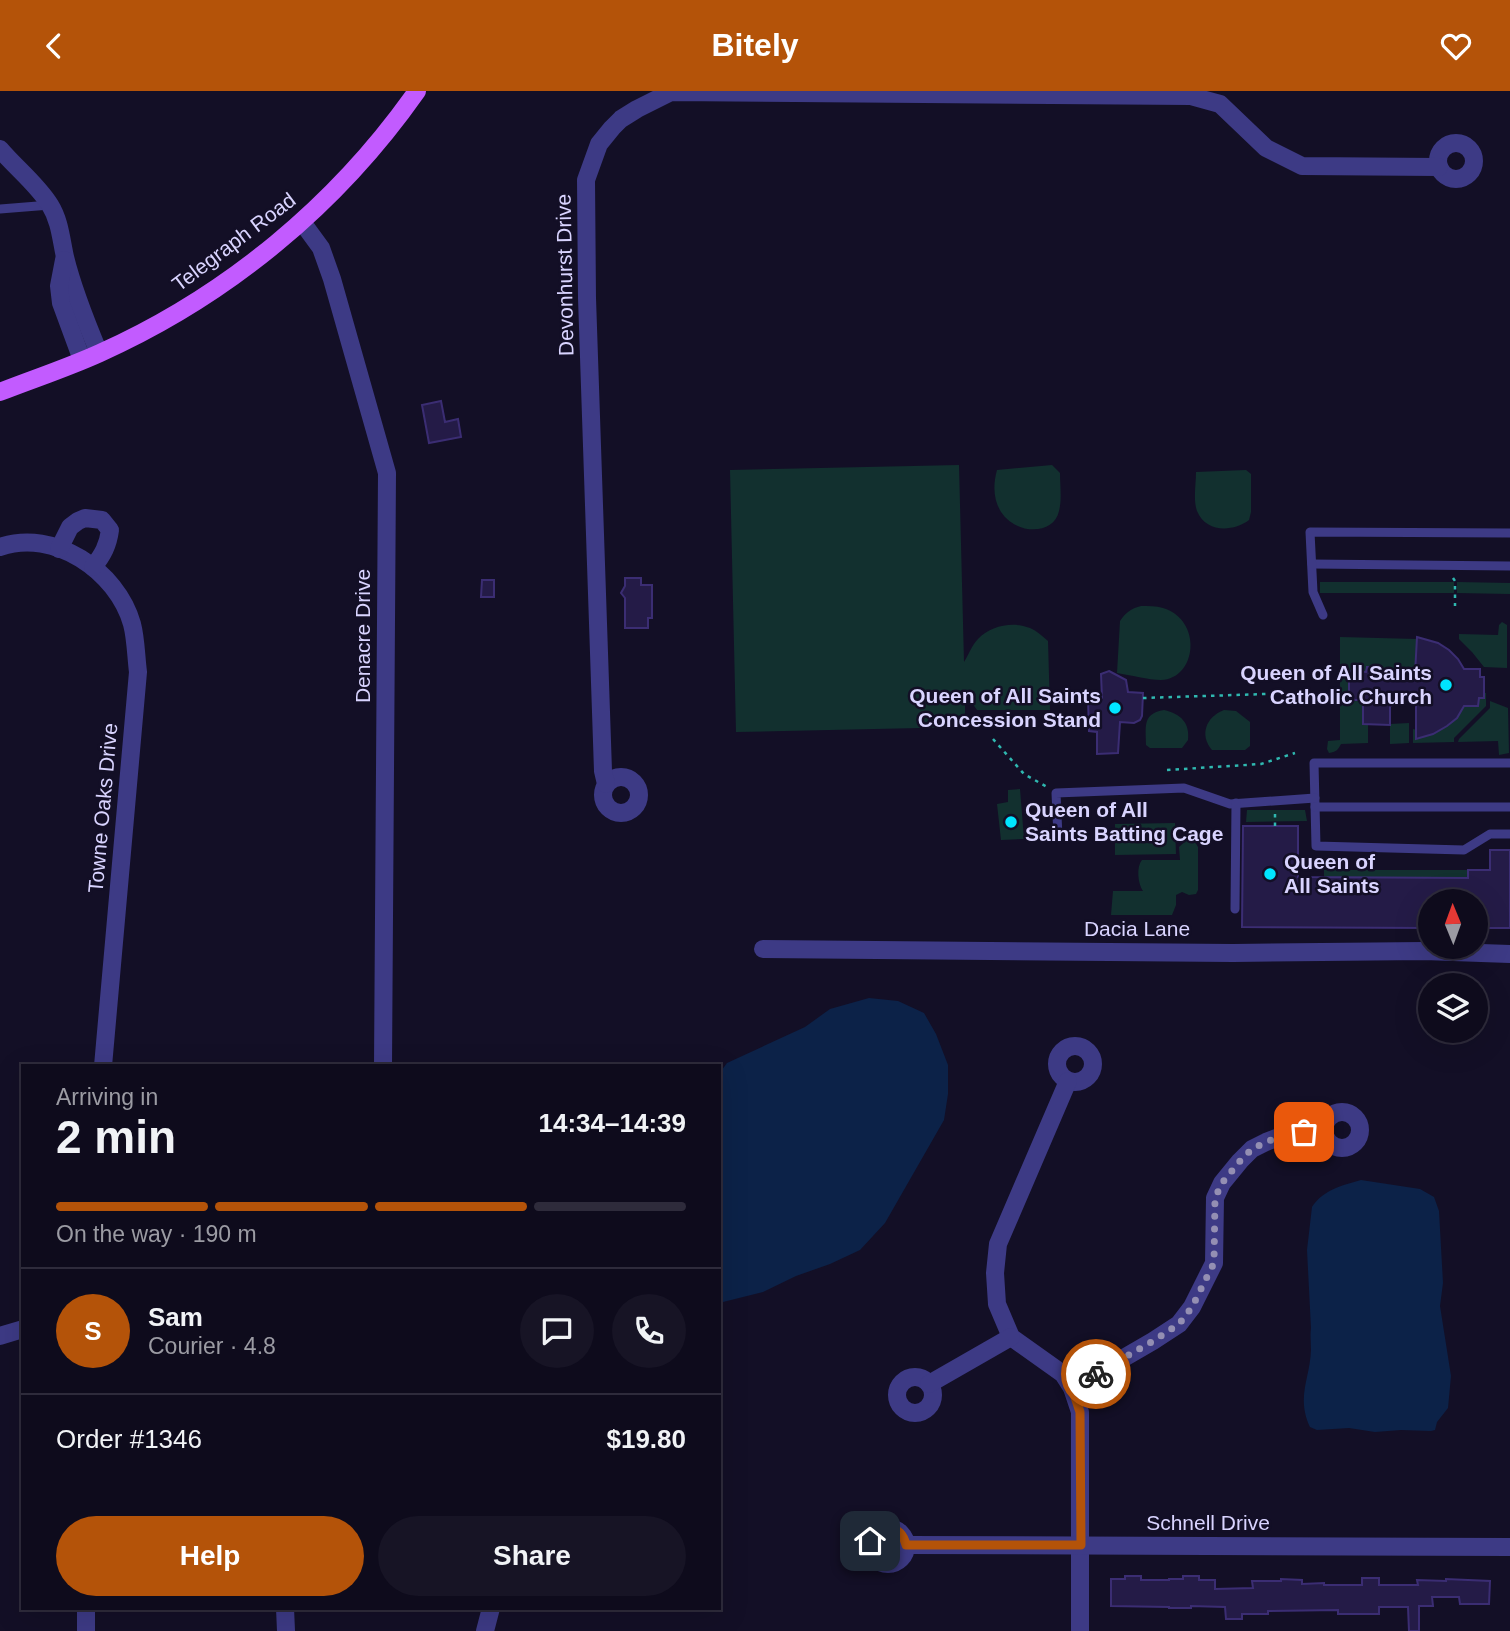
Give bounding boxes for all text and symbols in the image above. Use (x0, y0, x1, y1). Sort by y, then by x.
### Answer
icon: back (35, 27, 73, 65)
text: Bitely (711, 27, 799, 63)
icon: heart (1437, 27, 1475, 65)
street label: Telegraph Road (168, 188, 300, 295)
street label: Devonhurst Drive (552, 194, 577, 356)
street label: Denacre Drive (351, 569, 374, 703)
place label: Queen of All Saints Catholic Church (1240, 661, 1432, 708)
marker: Queen of All Saints Catholic Church (1438, 677, 1454, 693)
place label: Queen of All Saints Concession Stand (909, 684, 1101, 731)
marker: Queen of All Saints Concession Stand (1107, 700, 1123, 716)
street label: Towne Oaks Drive (84, 722, 121, 894)
place label: Queen of All Saints Batting Cage (1025, 798, 1223, 845)
marker: Queen of All Saints Batting Cage (1003, 814, 1019, 830)
place label: Queen of All Saints (1284, 850, 1380, 897)
marker: Queen of All Saints (1262, 866, 1278, 882)
north arrow (1418, 889, 1488, 959)
map controls (1418, 889, 1488, 1043)
street label: Dacia Lane (1084, 917, 1190, 940)
button: layers (1418, 973, 1488, 1043)
text: Arriving in (56, 1084, 158, 1110)
pin (1274, 1102, 1334, 1162)
text: 14:34–14:39 (539, 1108, 686, 1138)
text: 2 min (56, 1111, 176, 1163)
icon: bag (1285, 1113, 1323, 1151)
text: On the way · 190 m (56, 1221, 257, 1247)
button: chat (520, 1294, 594, 1368)
button: phone (612, 1294, 686, 1368)
text: Sam (148, 1302, 203, 1332)
text: S (84, 1316, 102, 1346)
text: Courier · 4.8 (148, 1333, 276, 1359)
courier (1061, 1339, 1131, 1409)
icon: bike (1077, 1355, 1115, 1393)
text: Order #1346 (56, 1424, 202, 1454)
text: $19.80 (606, 1424, 686, 1454)
pin (840, 1511, 900, 1571)
street label: Schnell Drive (1146, 1511, 1270, 1534)
button: Help (56, 1516, 364, 1596)
button: Share (378, 1516, 686, 1596)
icon: home (851, 1522, 889, 1560)

